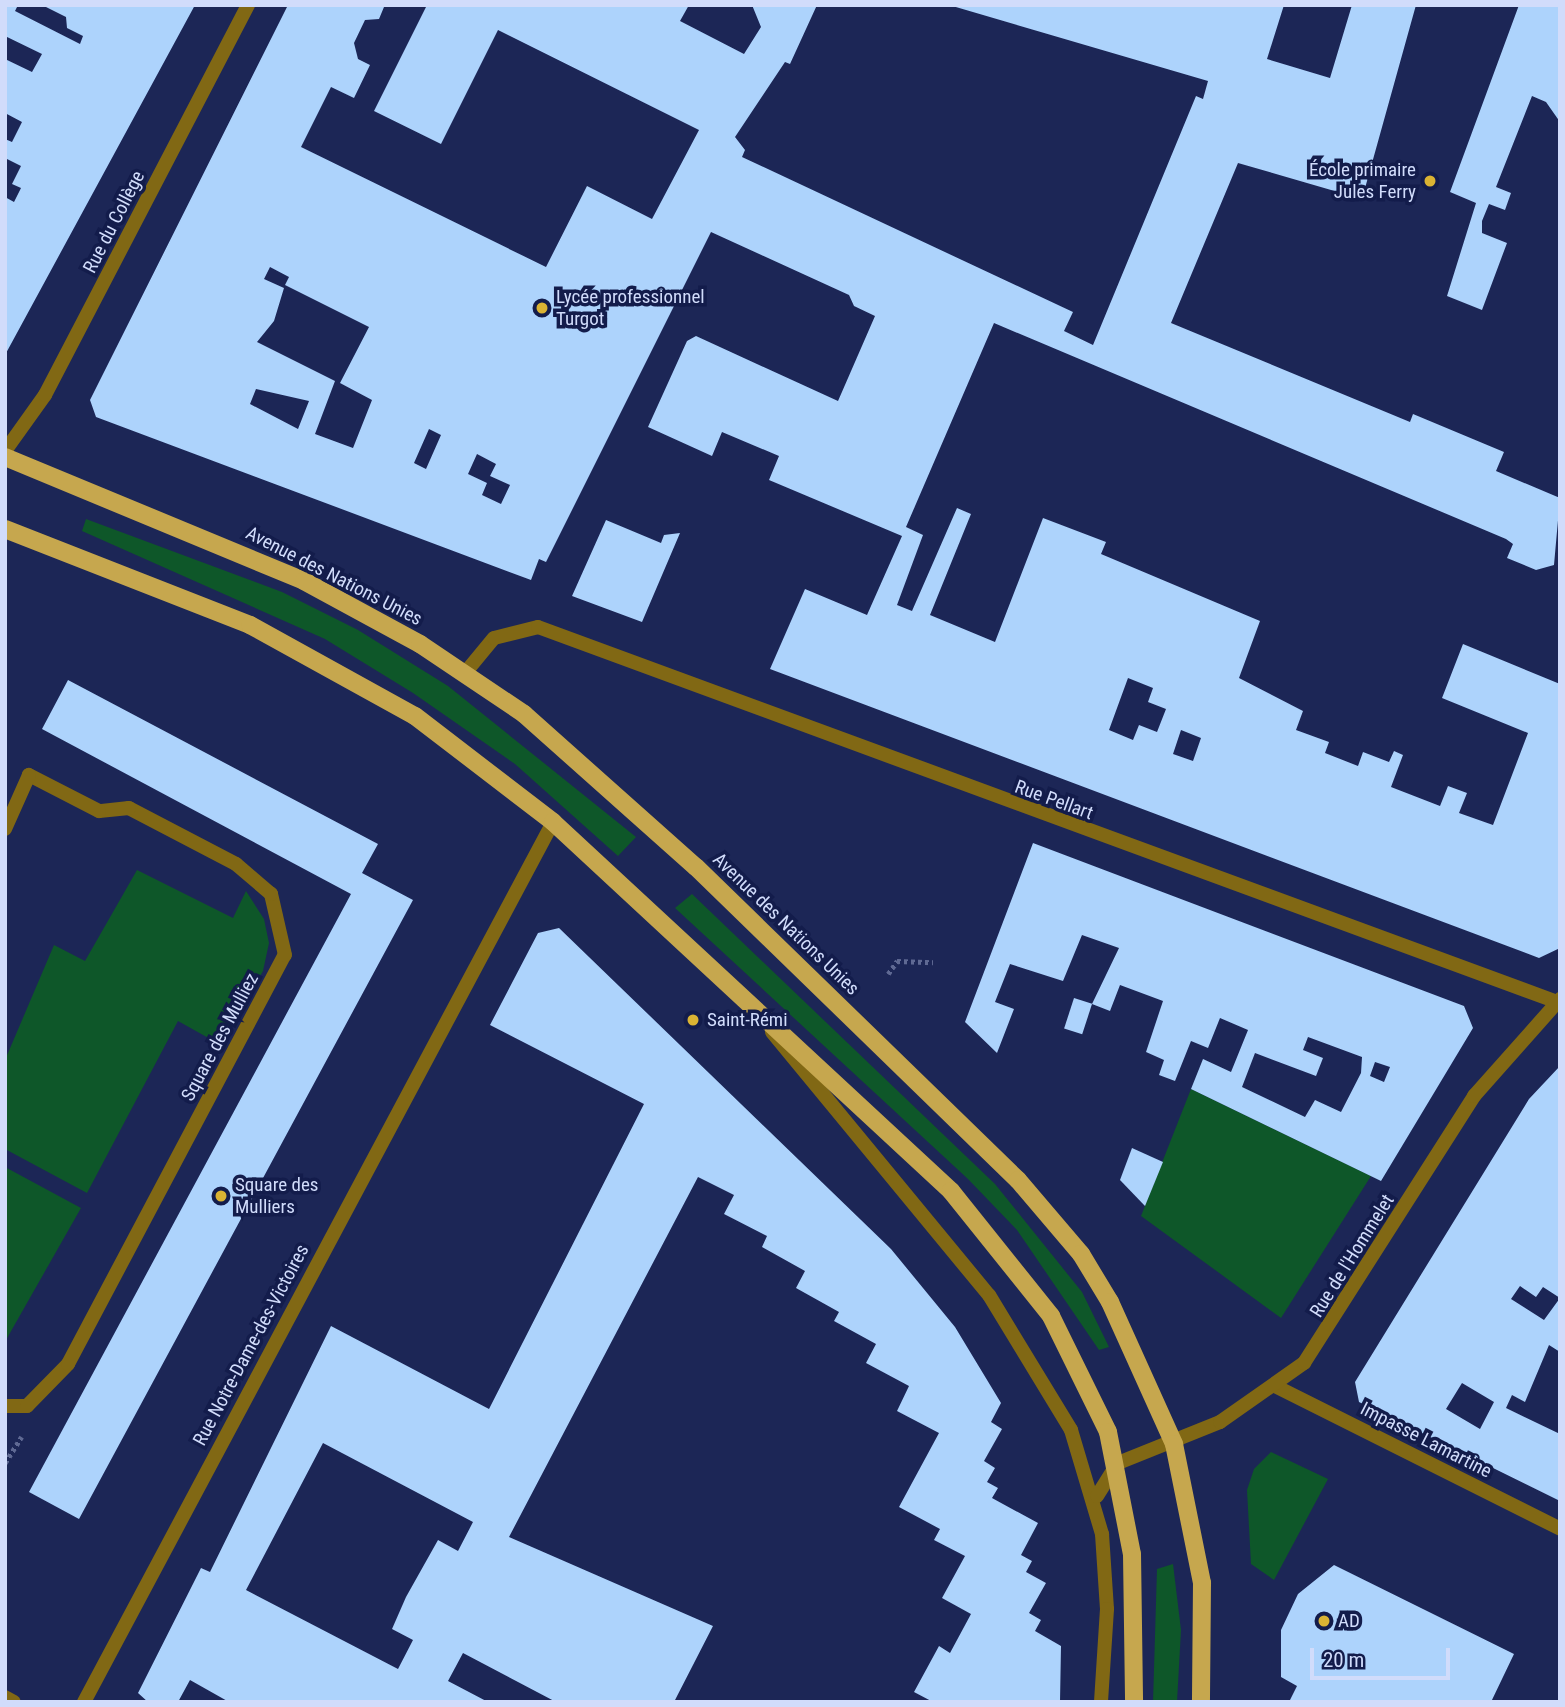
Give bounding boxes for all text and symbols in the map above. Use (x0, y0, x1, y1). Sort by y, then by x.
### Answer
place label: École primaire Jules Ferry (1309, 159, 1416, 203)
street label: Rue du Collège (78, 167, 150, 277)
marker: École primaire Jules Ferry (1422, 173, 1438, 189)
place label: Lycée professionnel Turgot (556, 286, 705, 330)
marker: Lycée professionnel Turgot (534, 300, 550, 316)
street label: Avenue des Nations Unies (242, 522, 426, 630)
street label: Rue Pellart (1012, 775, 1096, 825)
street label: Avenue des Nations Unies (708, 848, 864, 1000)
street label: Square des Mulliez (177, 969, 263, 1105)
place label: Saint-Rémi (707, 1009, 788, 1031)
marker: Saint-Rémi (685, 1012, 701, 1028)
place label: Square des Mulliers (235, 1174, 319, 1218)
marker: Square des Mulliers (213, 1188, 229, 1204)
street label: Rue de l'Hommelet (1305, 1190, 1399, 1322)
street label: Rue Notre-Dame-des-Victoires (188, 1240, 314, 1450)
street label: Impasse Lamartine (1357, 1397, 1495, 1483)
place label: AD (1338, 1610, 1360, 1632)
marker: AD (1316, 1613, 1332, 1629)
scale bar (1313, 1634, 1453, 1678)
text: 20 m (1323, 1648, 1364, 1672)

